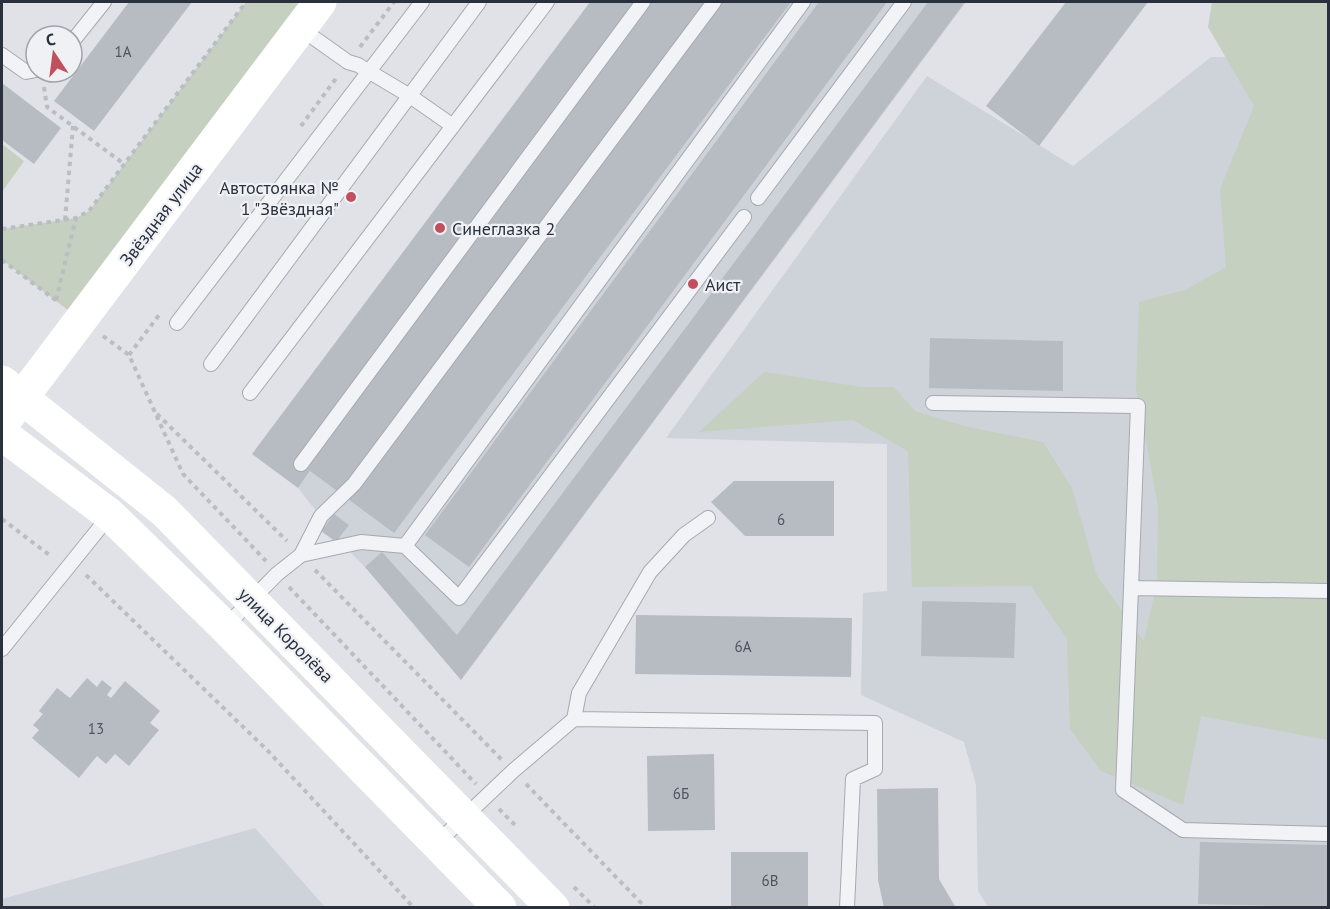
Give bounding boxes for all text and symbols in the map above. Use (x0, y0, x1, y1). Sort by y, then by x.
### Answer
north arrow (24, 24, 84, 84)
text: С (44, 29, 57, 50)
house number: 1А (115, 42, 132, 61)
street label: Звёздная улица (115, 158, 207, 270)
place label: Автостоянка № 1 "Звёздная" (220, 176, 339, 220)
marker: Автостоянка № 1 "Звёздная" (344, 190, 358, 204)
place label: Синеглазка 2 (452, 217, 555, 240)
marker: Синеглазка 2 (433, 221, 447, 235)
place label: Аист (705, 273, 741, 296)
marker: Аист (686, 277, 700, 291)
house number: 6 (777, 510, 785, 529)
street label: улица Королёва (234, 583, 338, 687)
house number: 6А (735, 637, 752, 656)
house number: 13 (88, 719, 104, 738)
house number: 6Б (673, 784, 689, 803)
house number: 6В (762, 871, 778, 890)

